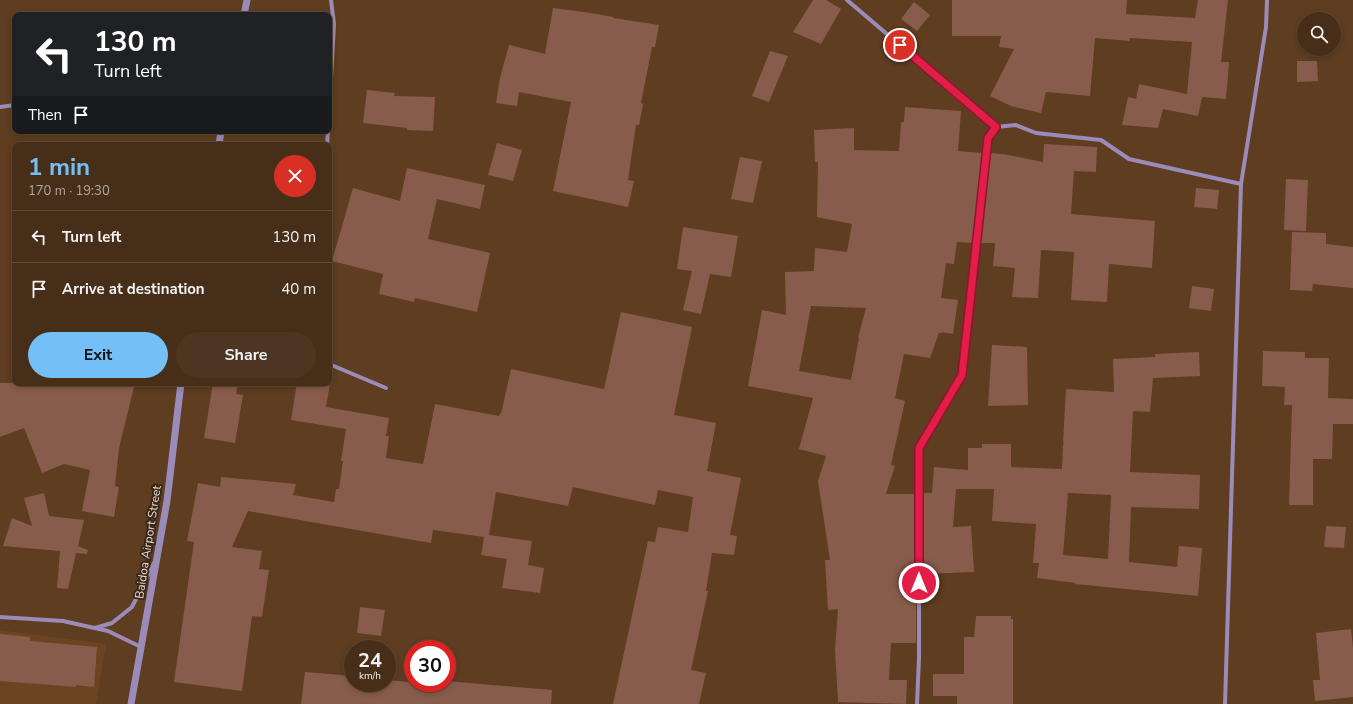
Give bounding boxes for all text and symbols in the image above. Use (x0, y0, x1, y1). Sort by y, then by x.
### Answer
map controls (1297, 12, 1341, 56)
button: search (1297, 12, 1341, 56)
text: 130 m (94, 23, 177, 61)
icon: left (28, 28, 80, 80)
pin (883, 28, 917, 62)
icon: arrive (889, 34, 911, 56)
text: Turn left (94, 59, 162, 83)
icon: arrive (70, 104, 92, 126)
text: Then (28, 105, 62, 125)
text: 1 min (28, 151, 90, 183)
button: close (274, 155, 316, 197)
text: 170 m · 19:30 (28, 182, 110, 200)
icon: left (28, 226, 50, 248)
text: Turn left (62, 227, 121, 247)
text: 130 m (272, 227, 316, 247)
icon: arrive (28, 278, 50, 300)
text: Arrive at destination (62, 279, 205, 299)
text: 40 m (281, 279, 316, 299)
button: Exit (28, 332, 168, 378)
button: Share (176, 332, 316, 378)
street label: Baidoa Airport Street (131, 483, 165, 600)
position arrow (898, 562, 940, 604)
speed limit sign: 30 (404, 640, 456, 692)
text: 24 (358, 647, 382, 674)
text: km/h (359, 669, 381, 683)

